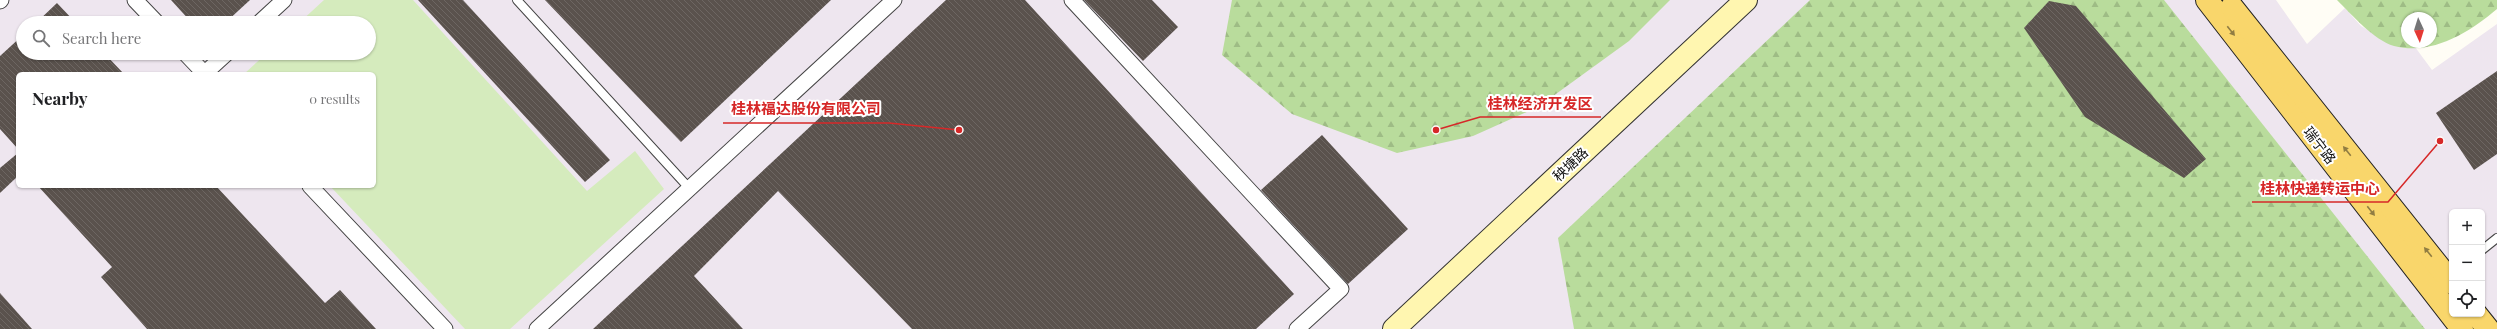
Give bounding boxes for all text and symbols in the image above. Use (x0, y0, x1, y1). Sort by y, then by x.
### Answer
north arrow (2401, 12, 2437, 48)
search box (16, 16, 376, 60)
one-way arrow (2227, 25, 2235, 36)
icon: search (30, 27, 52, 49)
text: Search here (62, 28, 141, 48)
text: Nearby (32, 87, 87, 109)
text: 0 results (309, 90, 360, 107)
callout: 桂林经济开发区 (1480, 90, 1601, 117)
text: 桂林经济开发区 (1487, 93, 1593, 113)
callout: 桂林福达股份有限公司 (723, 96, 889, 123)
text: 桂林福达股份有限公司 (731, 98, 881, 118)
street label: 瑞宁路 (2300, 123, 2340, 167)
street label: 秧塘路 (1548, 143, 1592, 185)
one-way arrow (2342, 145, 2351, 156)
callout: 桂林快递转运中心 (2252, 175, 2388, 202)
text: 桂林快递转运中心 (2260, 178, 2380, 198)
one-way arrow (2367, 205, 2375, 216)
map controls (2449, 209, 2485, 317)
button: + (2449, 209, 2485, 245)
button: − (2449, 245, 2485, 281)
one-way arrow (2423, 247, 2432, 258)
button: locate (2449, 281, 2485, 317)

